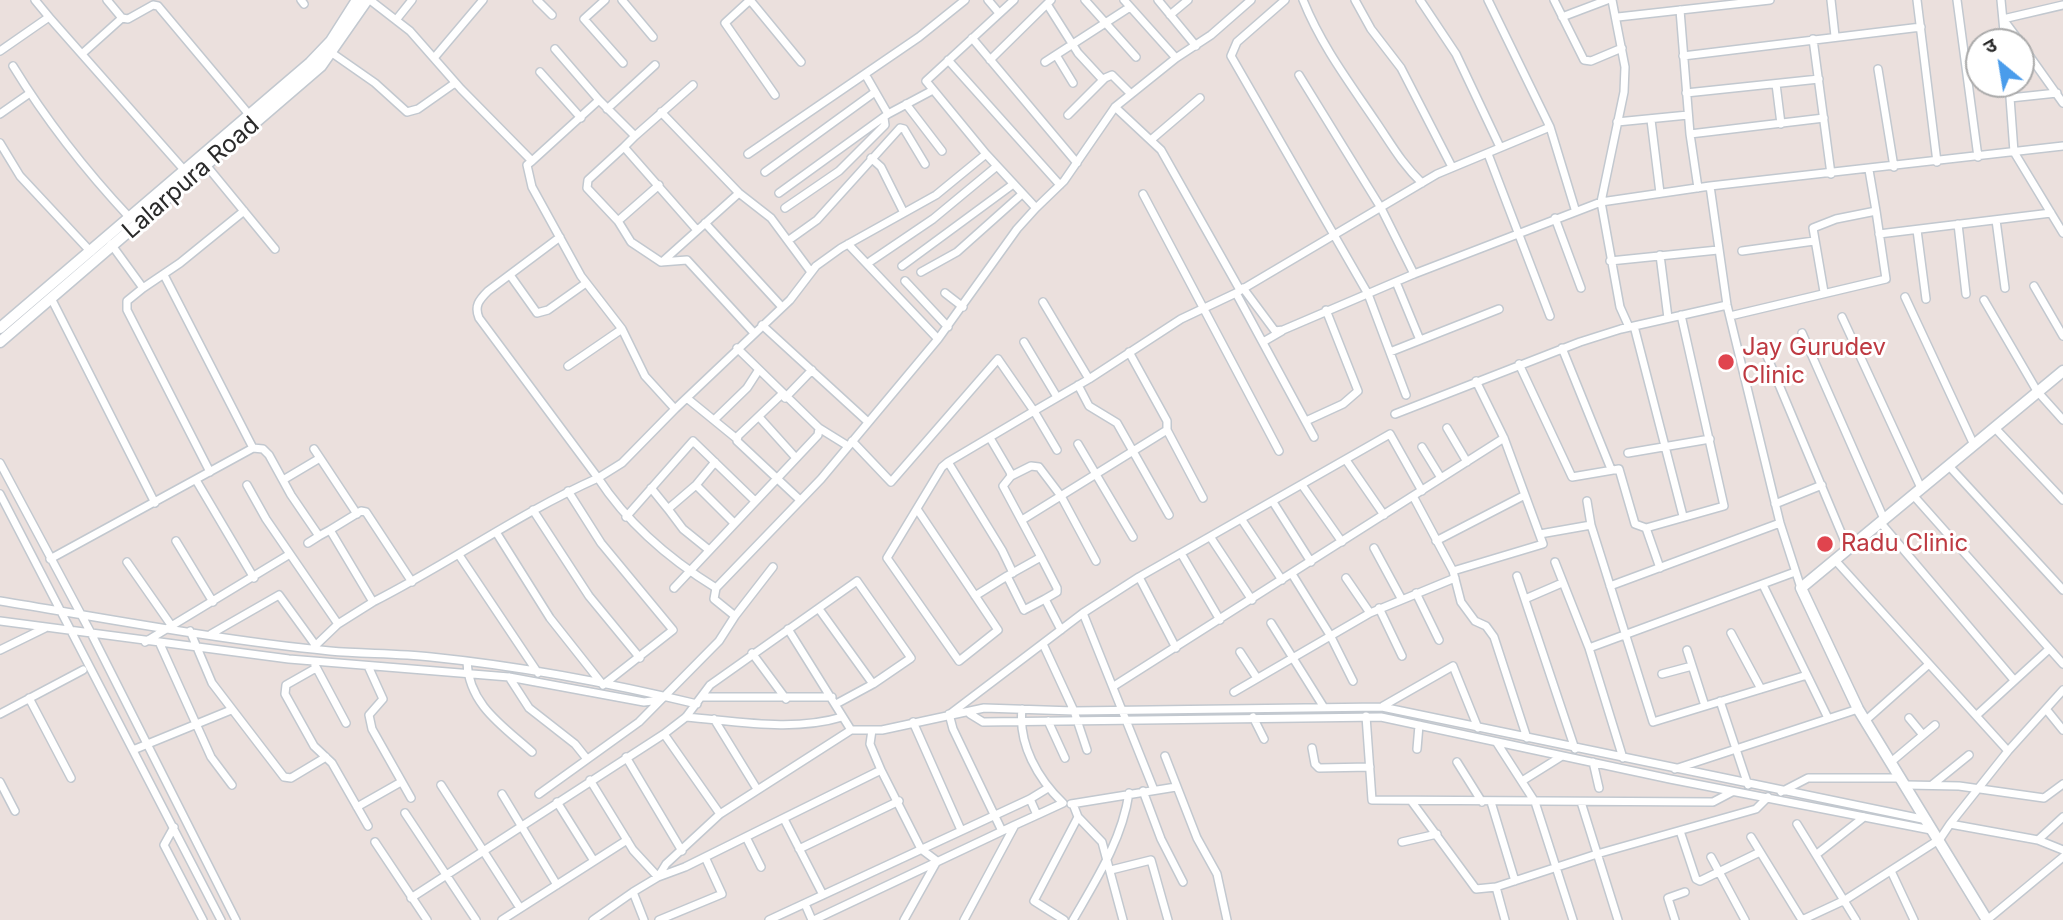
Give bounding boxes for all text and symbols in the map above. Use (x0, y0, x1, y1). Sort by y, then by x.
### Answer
north arrow (1965, 28, 2035, 98)
text: उ (1980, 33, 2001, 59)
street label: Lalarpura Road (117, 111, 265, 245)
place label: Jay Gurudev Clinic (1742, 334, 1886, 390)
marker: Jay Gurudev Clinic (1716, 352, 1736, 372)
place label: Radu Clinic (1841, 530, 1968, 558)
marker: Radu Clinic (1815, 534, 1835, 554)

